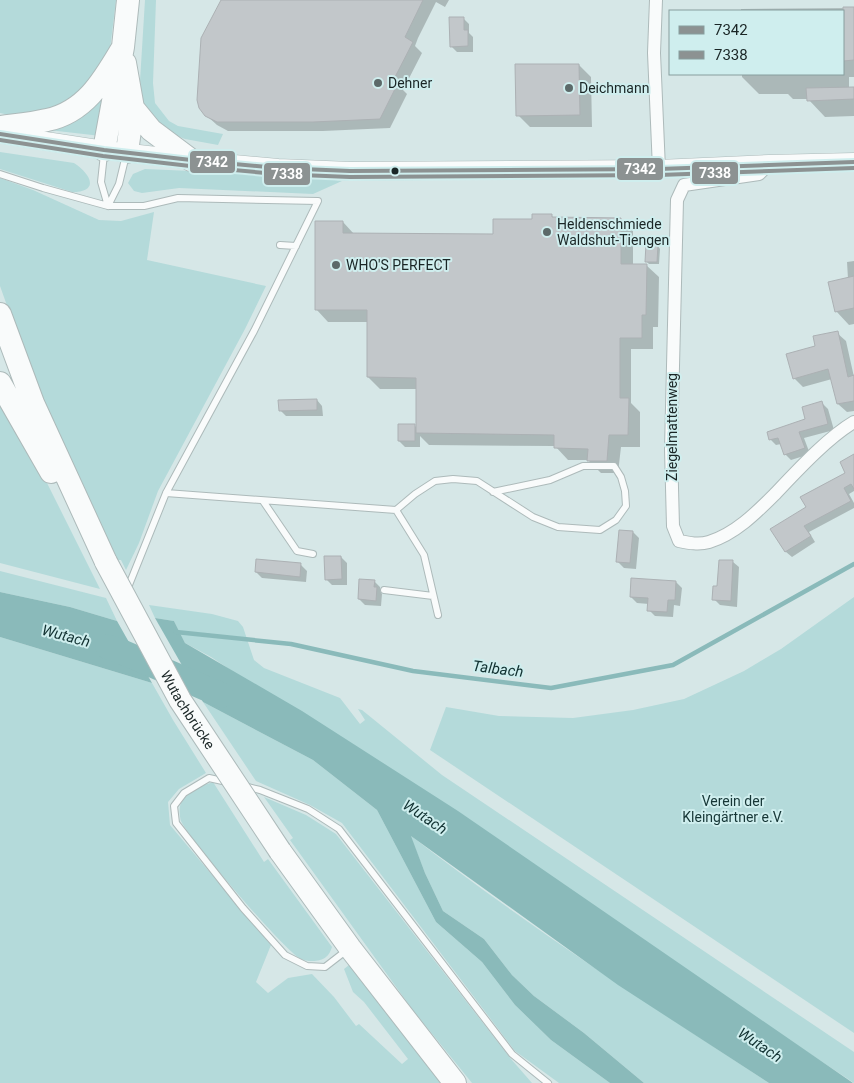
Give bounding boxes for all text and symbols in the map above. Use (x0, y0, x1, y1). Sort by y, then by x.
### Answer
legend (669, 10, 844, 75)
text: 7342 (714, 21, 748, 39)
text: 7338 (714, 46, 748, 64)
place label: Dehner (388, 75, 432, 91)
marker: Dehner (372, 77, 384, 89)
place label: Deichmann (579, 80, 649, 96)
marker: Deichmann (563, 82, 575, 94)
line badge: 7342 (189, 150, 236, 174)
text: 7342 (196, 154, 228, 170)
line badge: 7342 (616, 157, 664, 181)
text: 7342 (624, 161, 656, 177)
line badge: 7338 (691, 161, 739, 185)
line badge: 7338 (263, 162, 311, 186)
text: 7338 (699, 165, 731, 181)
text: 7338 (271, 166, 303, 182)
unlabelled marker (390, 166, 400, 176)
place label: Heldenschmiede Waldshut-Tiengen (557, 216, 669, 248)
marker: Heldenschmiede Waldshut-Tiengen (541, 226, 553, 238)
place label: WHO'S PERFECT (346, 257, 451, 273)
marker: WHO'S PERFECT (330, 259, 342, 271)
street label: Ziegelmattenweg (664, 373, 680, 481)
water label: Wutach (40, 621, 92, 651)
water label: Talbach (472, 657, 524, 681)
street label: Wutachbrücke (158, 668, 218, 752)
park label: Verein der Kleingärtner e.V. (682, 793, 784, 825)
water label: Wutach (400, 796, 450, 838)
water label: Wutach (735, 1024, 785, 1066)

